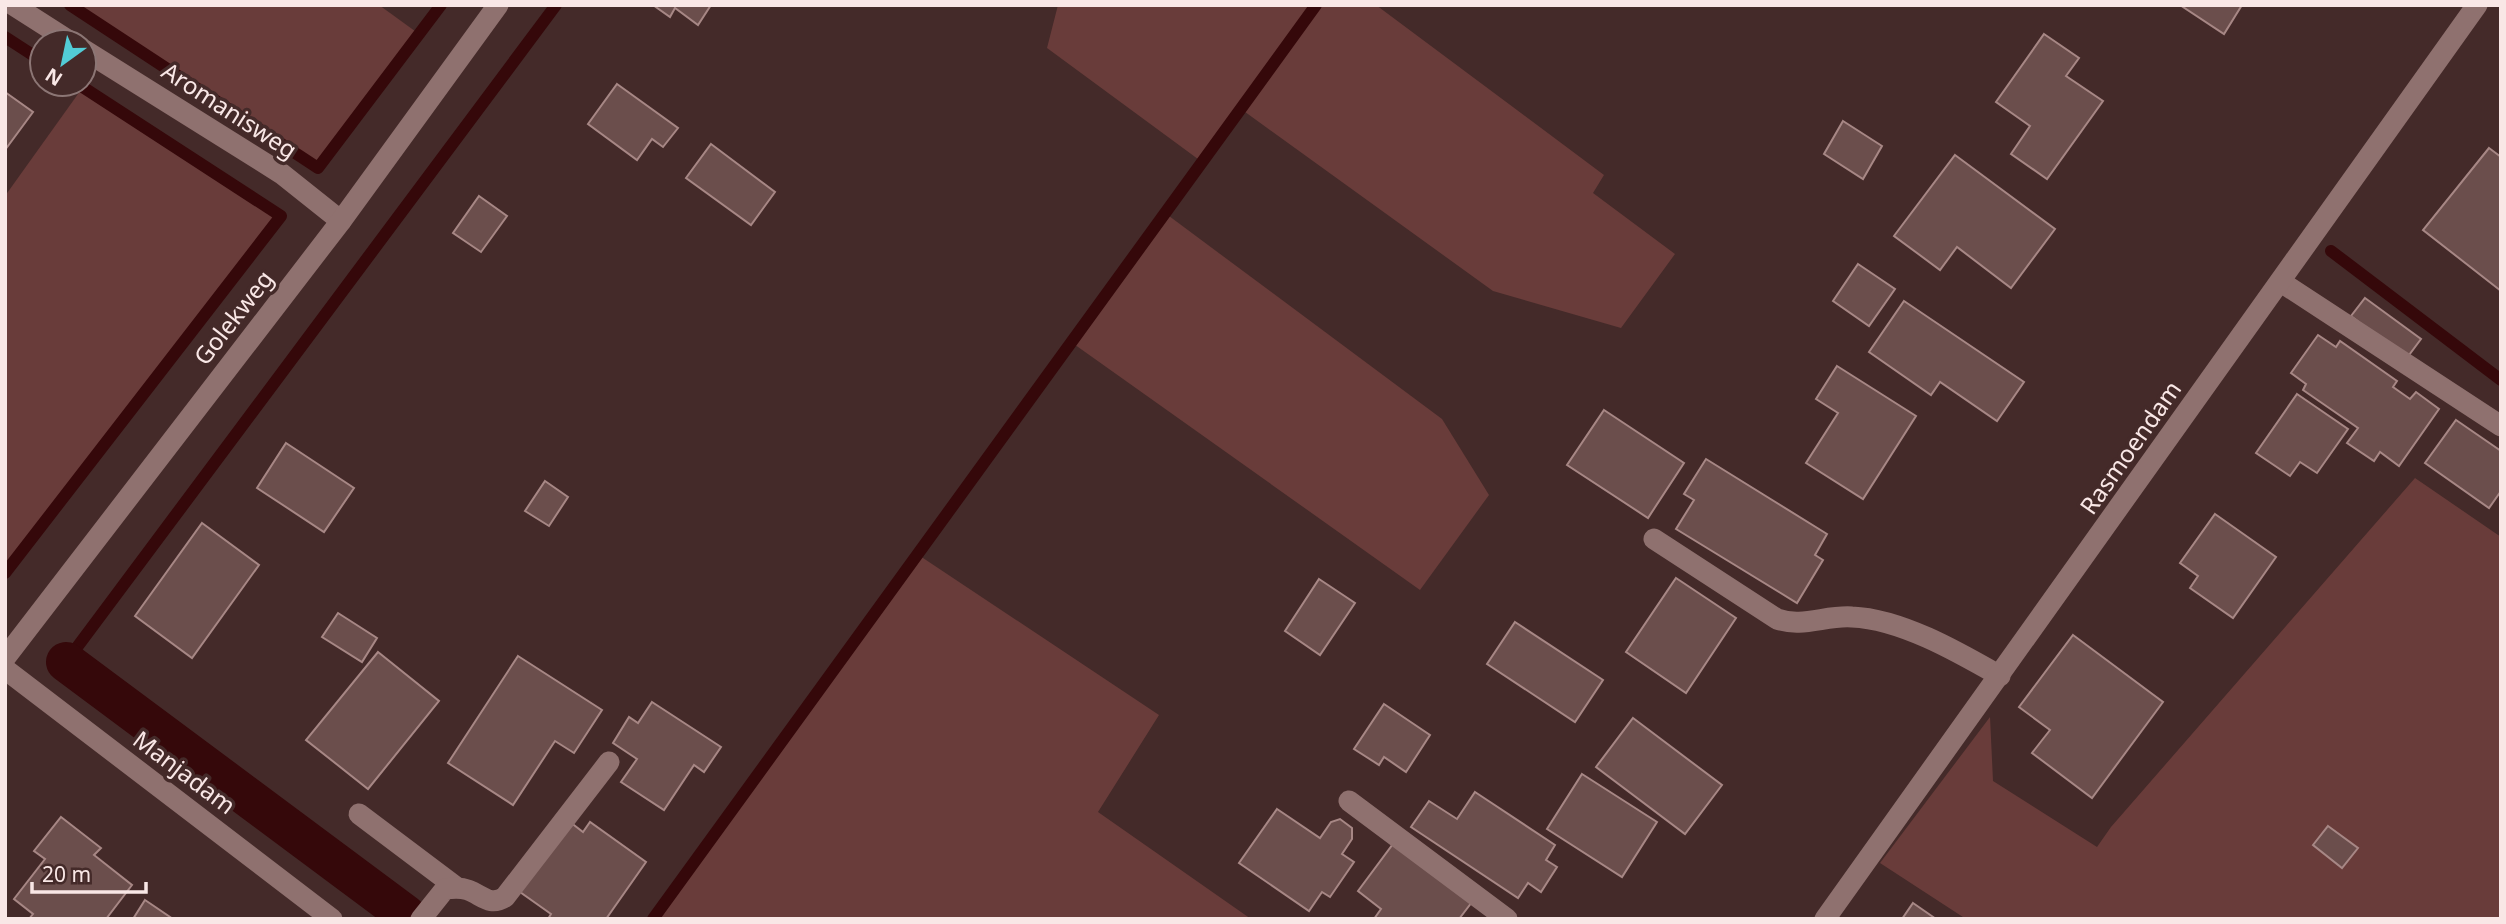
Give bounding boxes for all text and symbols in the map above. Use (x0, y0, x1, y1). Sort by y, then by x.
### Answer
north arrow (28, 28, 98, 98)
street label: Aromanisweg (156, 54, 304, 166)
text: N (40, 62, 67, 92)
street label: Golekweg (185, 263, 280, 371)
street label: Rasmoendam (2072, 374, 2188, 520)
street label: Manjadam (127, 722, 243, 821)
scale bar (32, 850, 145, 894)
text: 20 m (42, 860, 91, 888)

